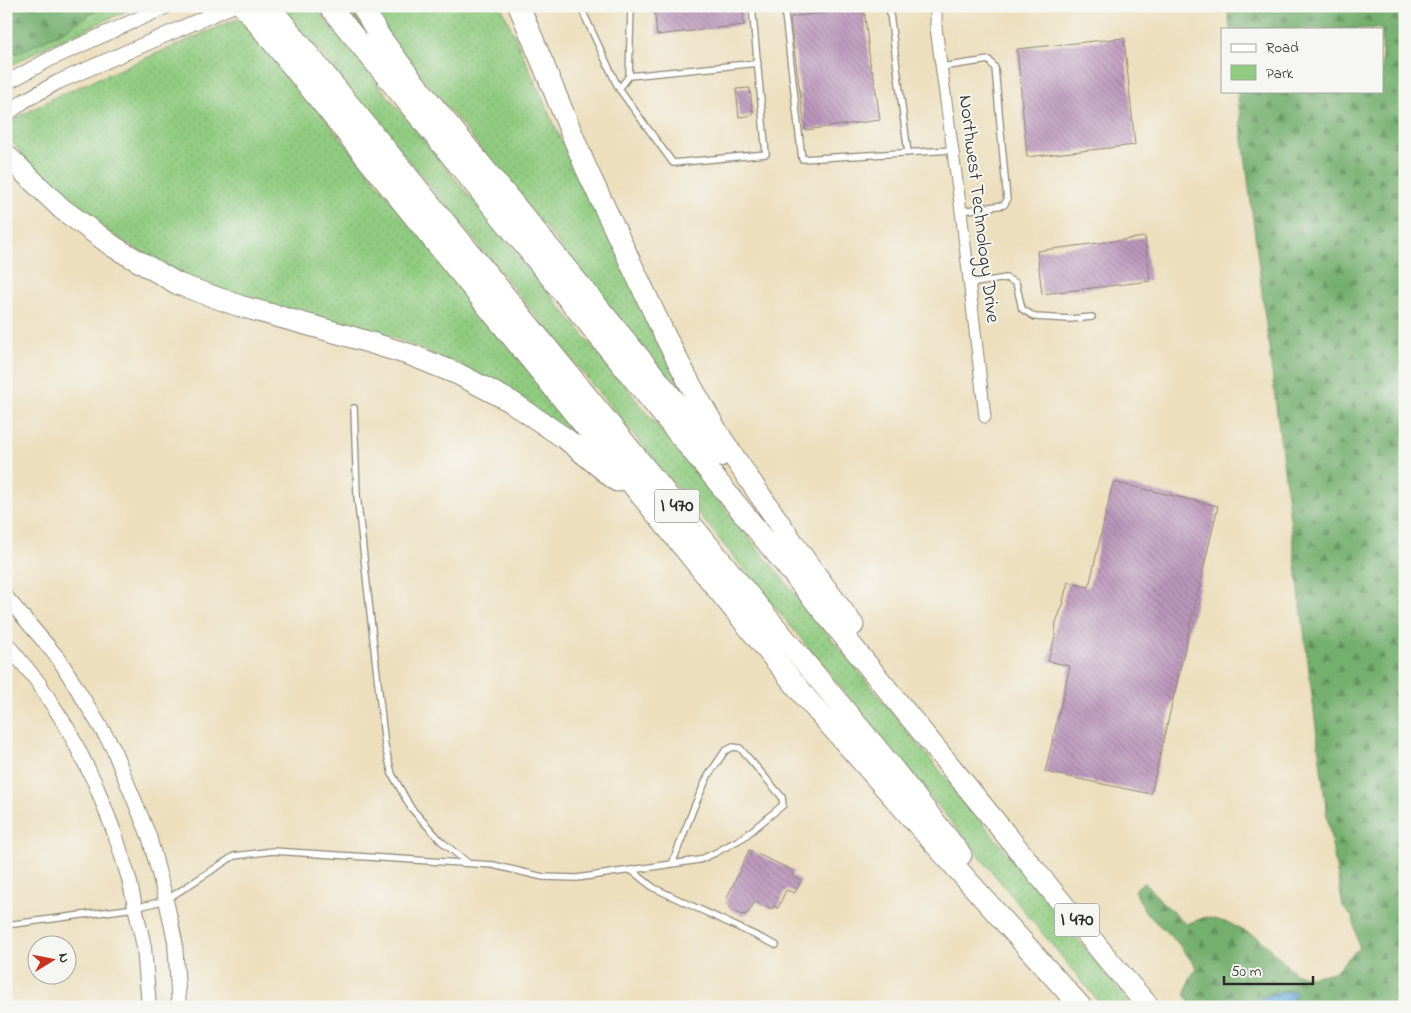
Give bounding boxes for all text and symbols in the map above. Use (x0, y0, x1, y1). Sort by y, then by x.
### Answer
legend (1221, 28, 1384, 92)
text: Road (1266, 37, 1299, 59)
text: Park (1266, 63, 1294, 85)
street label: Northwest Technology Drive (949, 93, 1006, 325)
road number: I 470 (654, 490, 700, 522)
road number: I 470 (1054, 904, 1100, 936)
north arrow (28, 936, 78, 986)
text: N (52, 952, 74, 964)
scale bar (1224, 953, 1312, 985)
text: 50 m (1231, 961, 1262, 983)

